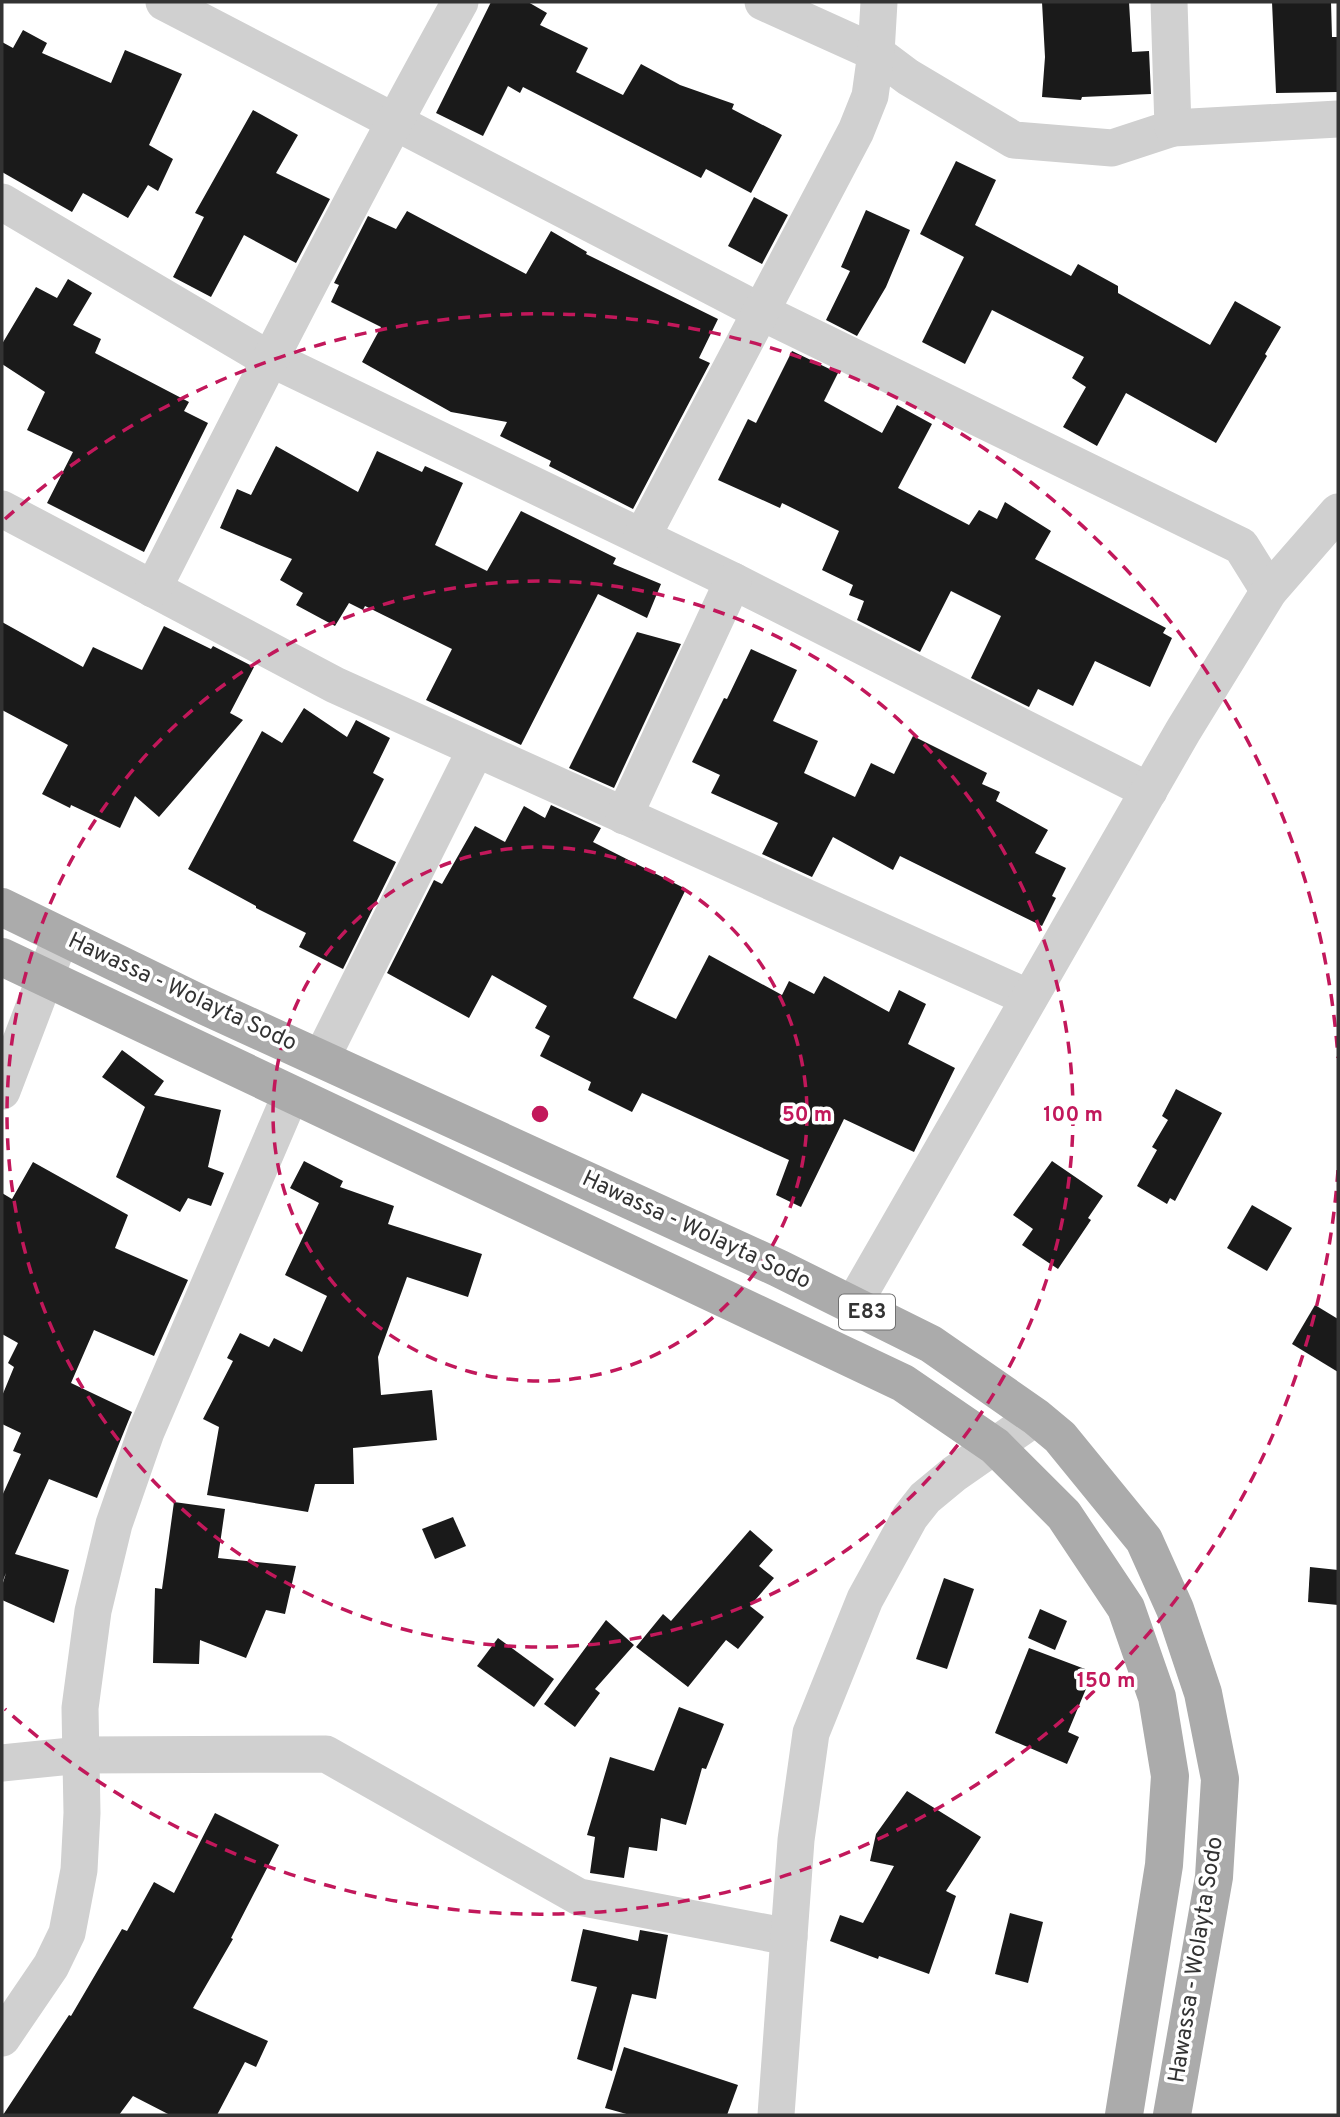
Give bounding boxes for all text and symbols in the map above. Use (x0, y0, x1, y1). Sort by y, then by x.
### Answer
street label: Hawassa - Wolayta Sodo (63, 927, 301, 1059)
centre of rings (528, 1102, 552, 1126)
text: 50 m (782, 1102, 832, 1129)
text: 100 m (1043, 1102, 1103, 1129)
street label: Hawassa - Wolayta Sodo (577, 1165, 815, 1297)
road number: E83 (839, 1294, 895, 1330)
text: 150 m (1077, 1668, 1135, 1695)
street label: Hawassa - Wolayta Sodo (1163, 1835, 1231, 2085)

